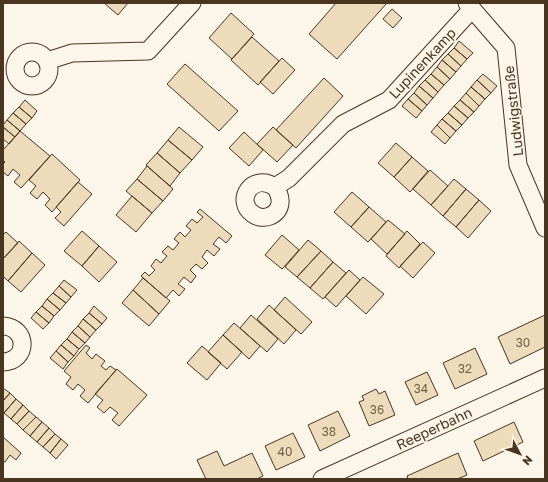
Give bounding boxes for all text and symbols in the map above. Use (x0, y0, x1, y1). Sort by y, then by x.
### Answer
street label: Lupinenkamp (385, 24, 459, 102)
street label: Ludwigstraße (500, 65, 526, 157)
house number: 30 (516, 335, 530, 350)
house number: 32 (458, 361, 472, 376)
house number: 34 (414, 381, 428, 396)
house number: 36 (370, 402, 384, 417)
street label: Reeperbahn (393, 403, 475, 453)
house number: 38 (322, 424, 336, 439)
north arrow (500, 434, 540, 474)
house number: 40 (278, 444, 292, 459)
text: N (520, 453, 536, 468)

